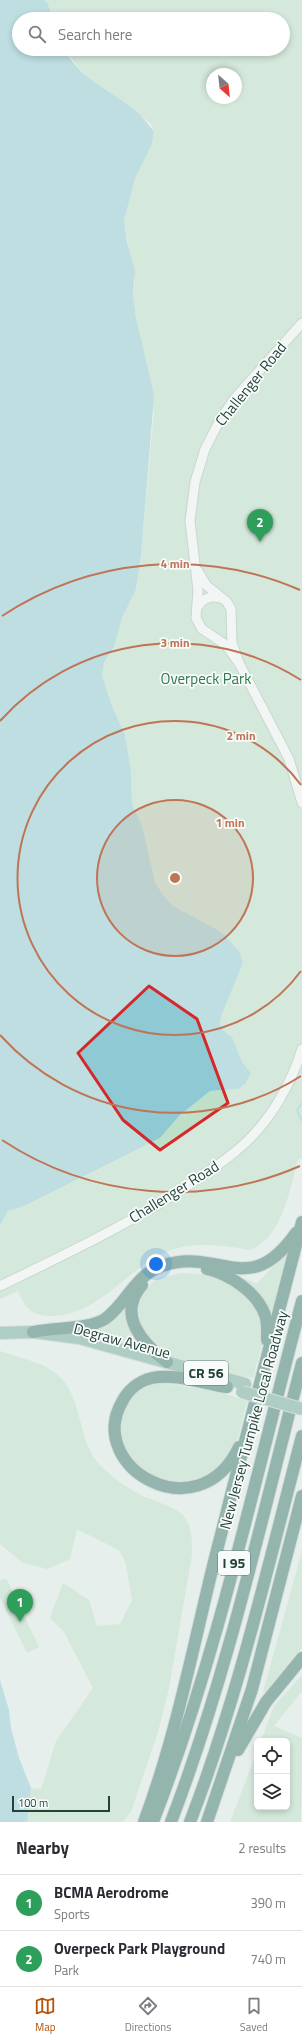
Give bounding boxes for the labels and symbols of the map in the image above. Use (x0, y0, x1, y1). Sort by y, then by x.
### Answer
north arrow (206, 68, 242, 104)
street label: Challenger Road (209, 337, 292, 431)
pin: 2 (247, 509, 273, 542)
text: 4 min (160, 554, 190, 573)
text: 3 min (160, 633, 190, 652)
park label: Overpeck Park (161, 667, 251, 690)
text: 2 min (226, 726, 256, 745)
text: 1 min (215, 813, 245, 832)
centre of rings (168, 871, 182, 885)
street label: Challenger Road (124, 1155, 223, 1228)
your location (146, 1254, 166, 1274)
street label: New Jersey Turnpike Local Roadway (213, 1308, 294, 1532)
street label: Degraw Avenue (71, 1317, 173, 1364)
road number: CR 56 (184, 1361, 228, 1385)
road number: I 95 (218, 1551, 250, 1575)
pin: 1 (7, 1589, 33, 1622)
scale bar (12, 1794, 110, 1813)

